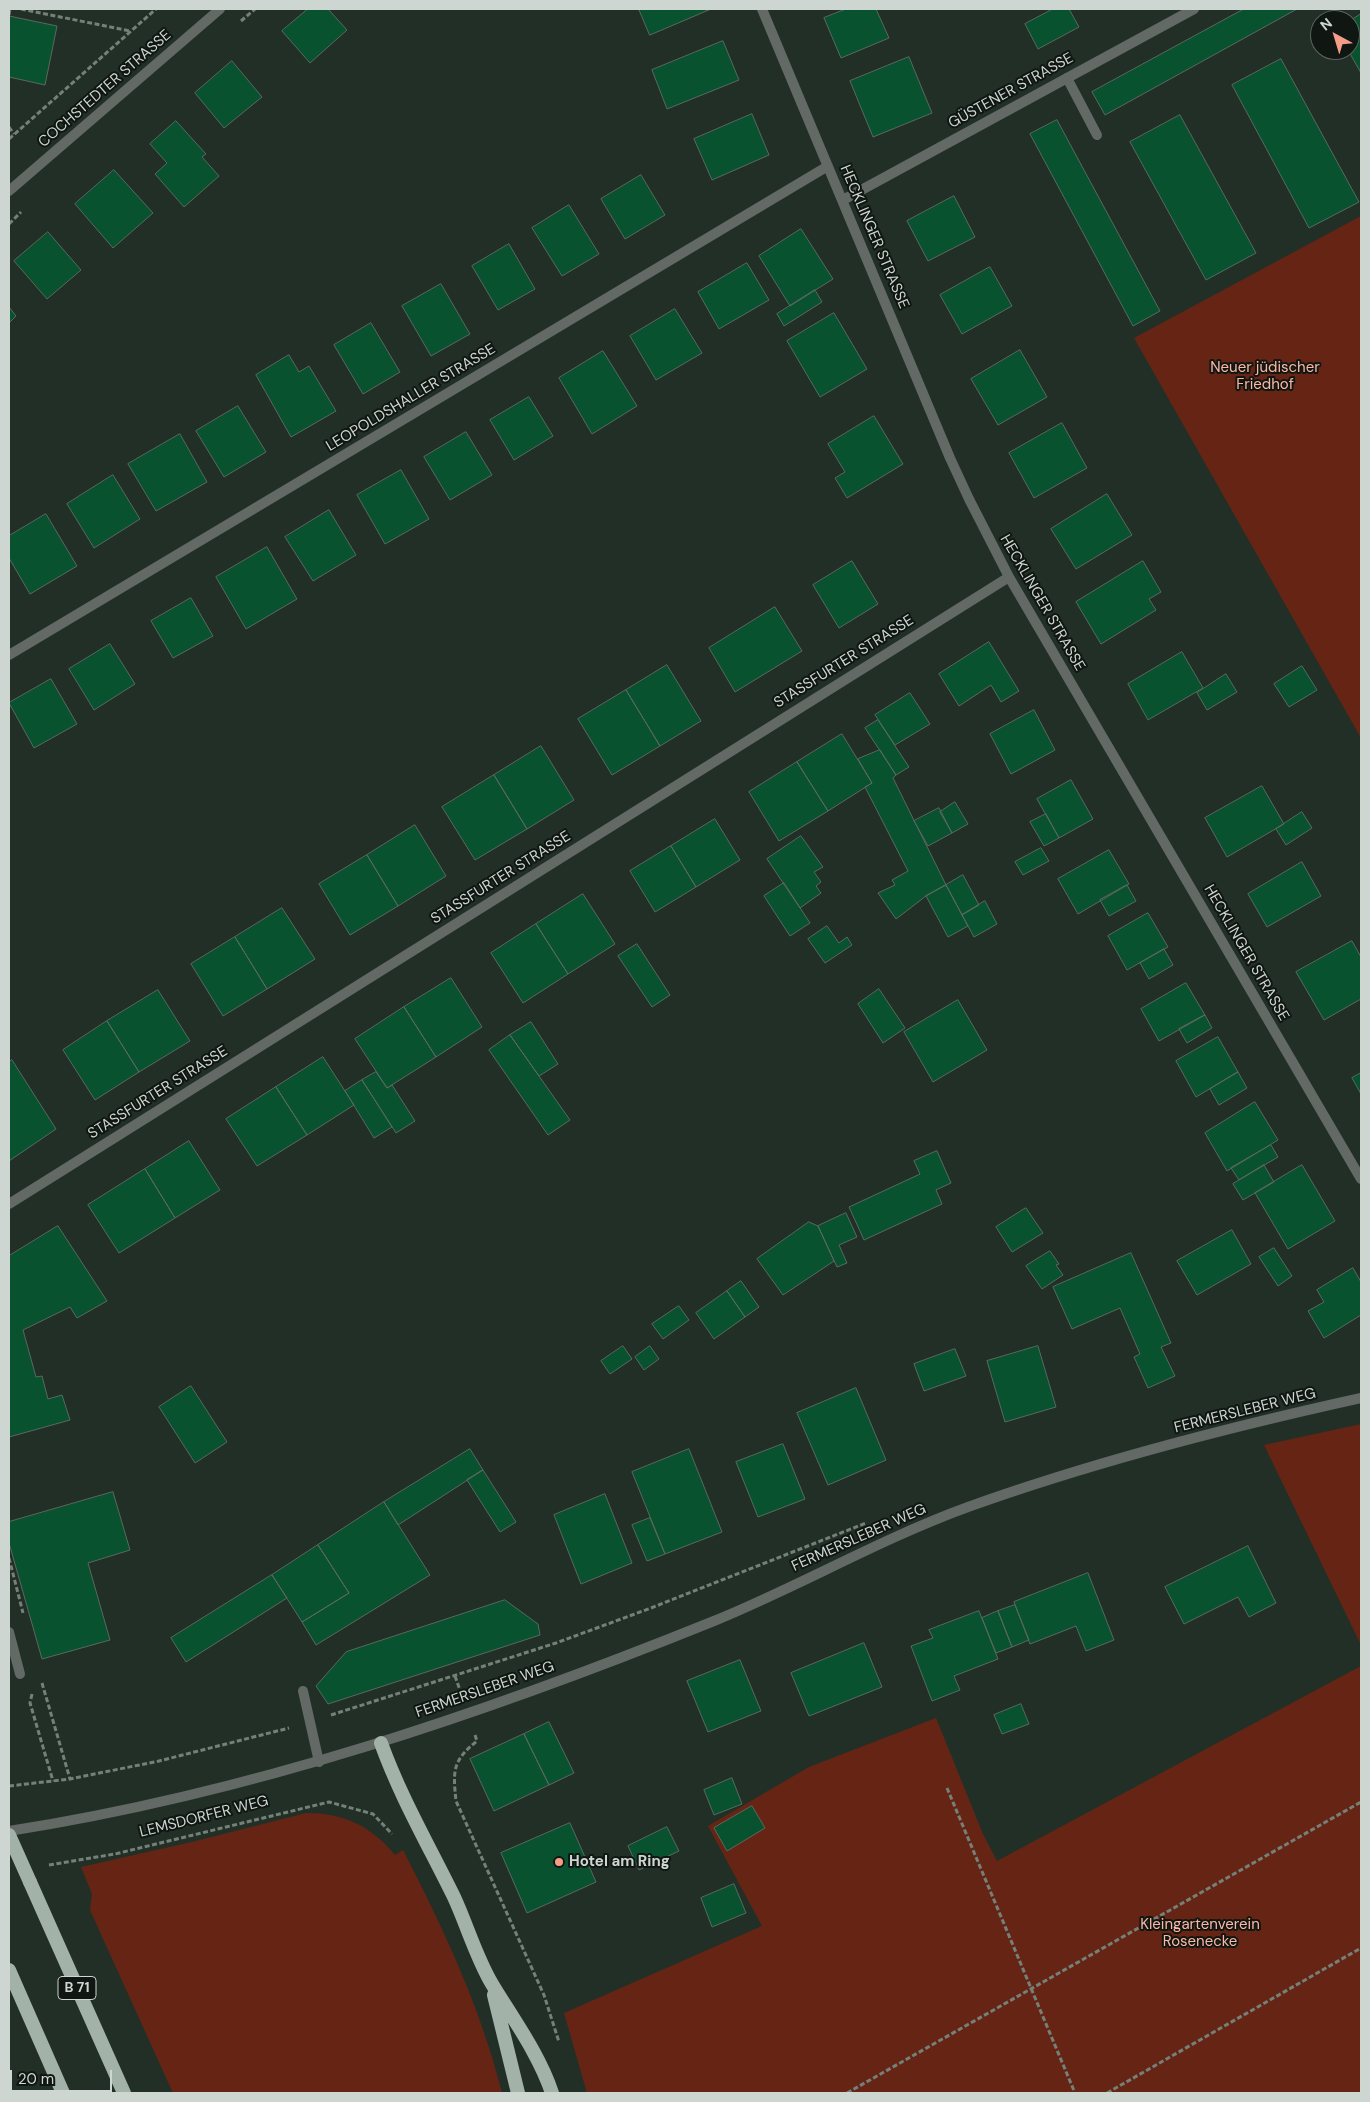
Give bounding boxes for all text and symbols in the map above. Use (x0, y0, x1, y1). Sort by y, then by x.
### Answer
north arrow (1310, 10, 1360, 60)
text: N (1317, 14, 1336, 34)
street label: COCHSTEDTER STRASSE (35, 26, 175, 152)
street label: GÜSTENER STRASSE (945, 49, 1077, 133)
street label: HECKLINGER STRASSE (836, 162, 912, 312)
street label: LEOPOLDSHALLER STRASSE (323, 340, 499, 456)
park label: Neuer jüdischer Friedhof (1210, 359, 1320, 394)
street label: HECKLINGER STRASSE (996, 532, 1088, 674)
street label: STASSFURTER STRASSE (771, 612, 917, 712)
street label: STASSFURTER STRASSE (428, 828, 574, 928)
street label: HECKLINGER STRASSE (1200, 882, 1292, 1024)
street label: STASSFURTER STRASSE (85, 1043, 231, 1143)
street label: FERMERSLEBER WEG (1172, 1385, 1318, 1437)
street label: FERMERSLEBER WEG (789, 1500, 929, 1576)
street label: FERMERSLEBER WEG (413, 1658, 557, 1722)
street label: LEMSDORFER WEG (138, 1792, 270, 1842)
place label: Hotel am Ring (569, 1853, 670, 1871)
marker: Hotel am Ring (553, 1856, 565, 1868)
park label: Kleingartenverein Rosenecke (1140, 1916, 1260, 1951)
road number: B 71 (58, 1976, 96, 2000)
scale bar (12, 2060, 115, 2092)
text: 20 m (18, 2069, 54, 2089)

